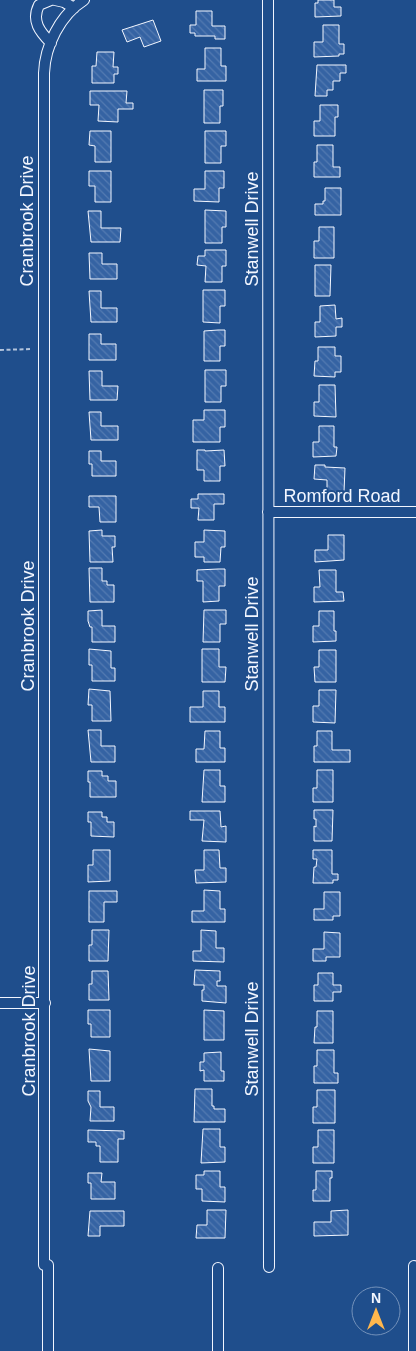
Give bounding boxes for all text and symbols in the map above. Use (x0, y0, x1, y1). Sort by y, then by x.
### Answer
street label: Cranbrook Drive (17, 155, 37, 287)
street label: Stanwell Drive (242, 171, 262, 287)
street label: Romford Road (283, 486, 401, 506)
street label: Cranbrook Drive (18, 560, 38, 692)
street label: Stanwell Drive (242, 576, 262, 692)
street label: Cranbrook Drive (19, 965, 39, 1097)
street label: Stanwell Drive (242, 981, 262, 1097)
north arrow (351, 1286, 401, 1336)
text: N (371, 1290, 381, 1306)

